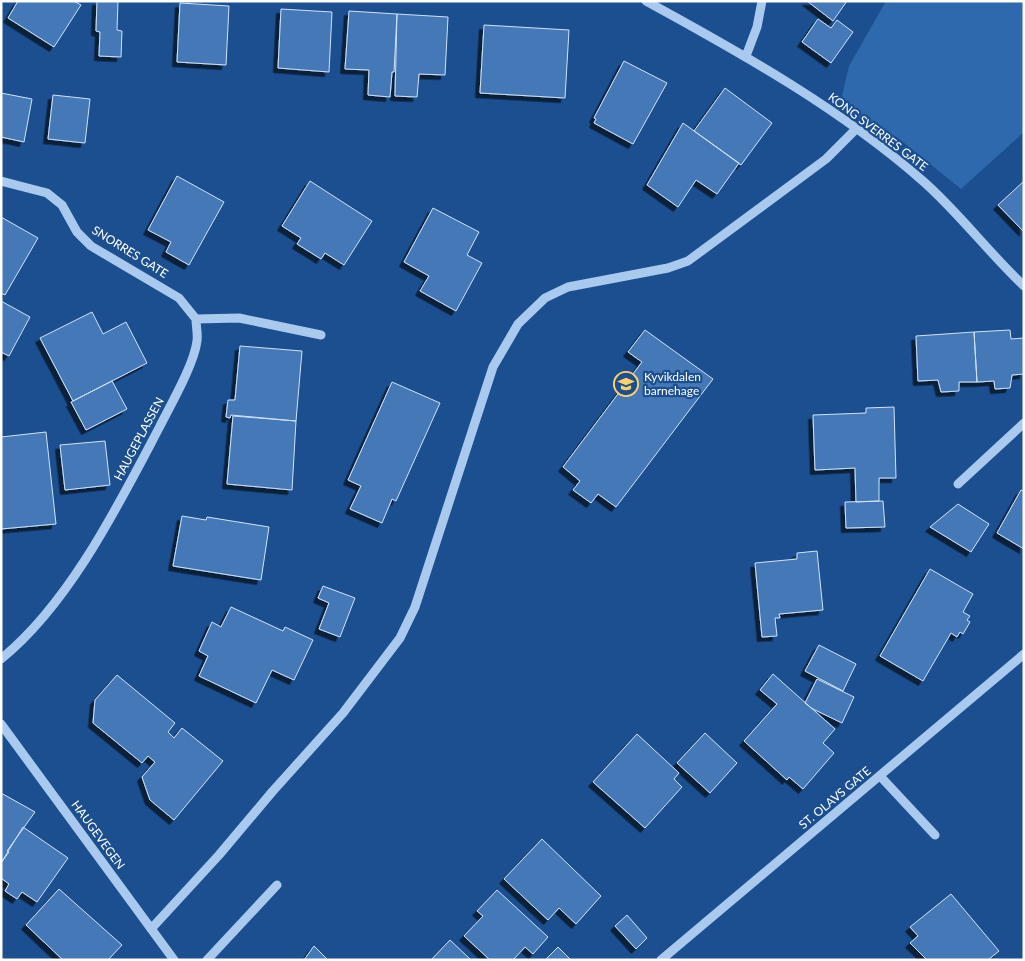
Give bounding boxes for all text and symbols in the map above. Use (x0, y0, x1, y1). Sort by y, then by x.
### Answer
street label: KONG SVERRES GATE (825, 89, 931, 174)
street label: SNORRES GATE (89, 222, 171, 281)
place label: Kyvikdalen barnehage (644, 369, 701, 398)
school or university icon: Kyvikdalen barnehage (613, 371, 639, 397)
street label: HAUGEPLASSEN (110, 395, 167, 483)
street label: ST. OLAVS GATE (796, 763, 874, 832)
street label: HAUGEVEGEN (68, 797, 128, 872)

